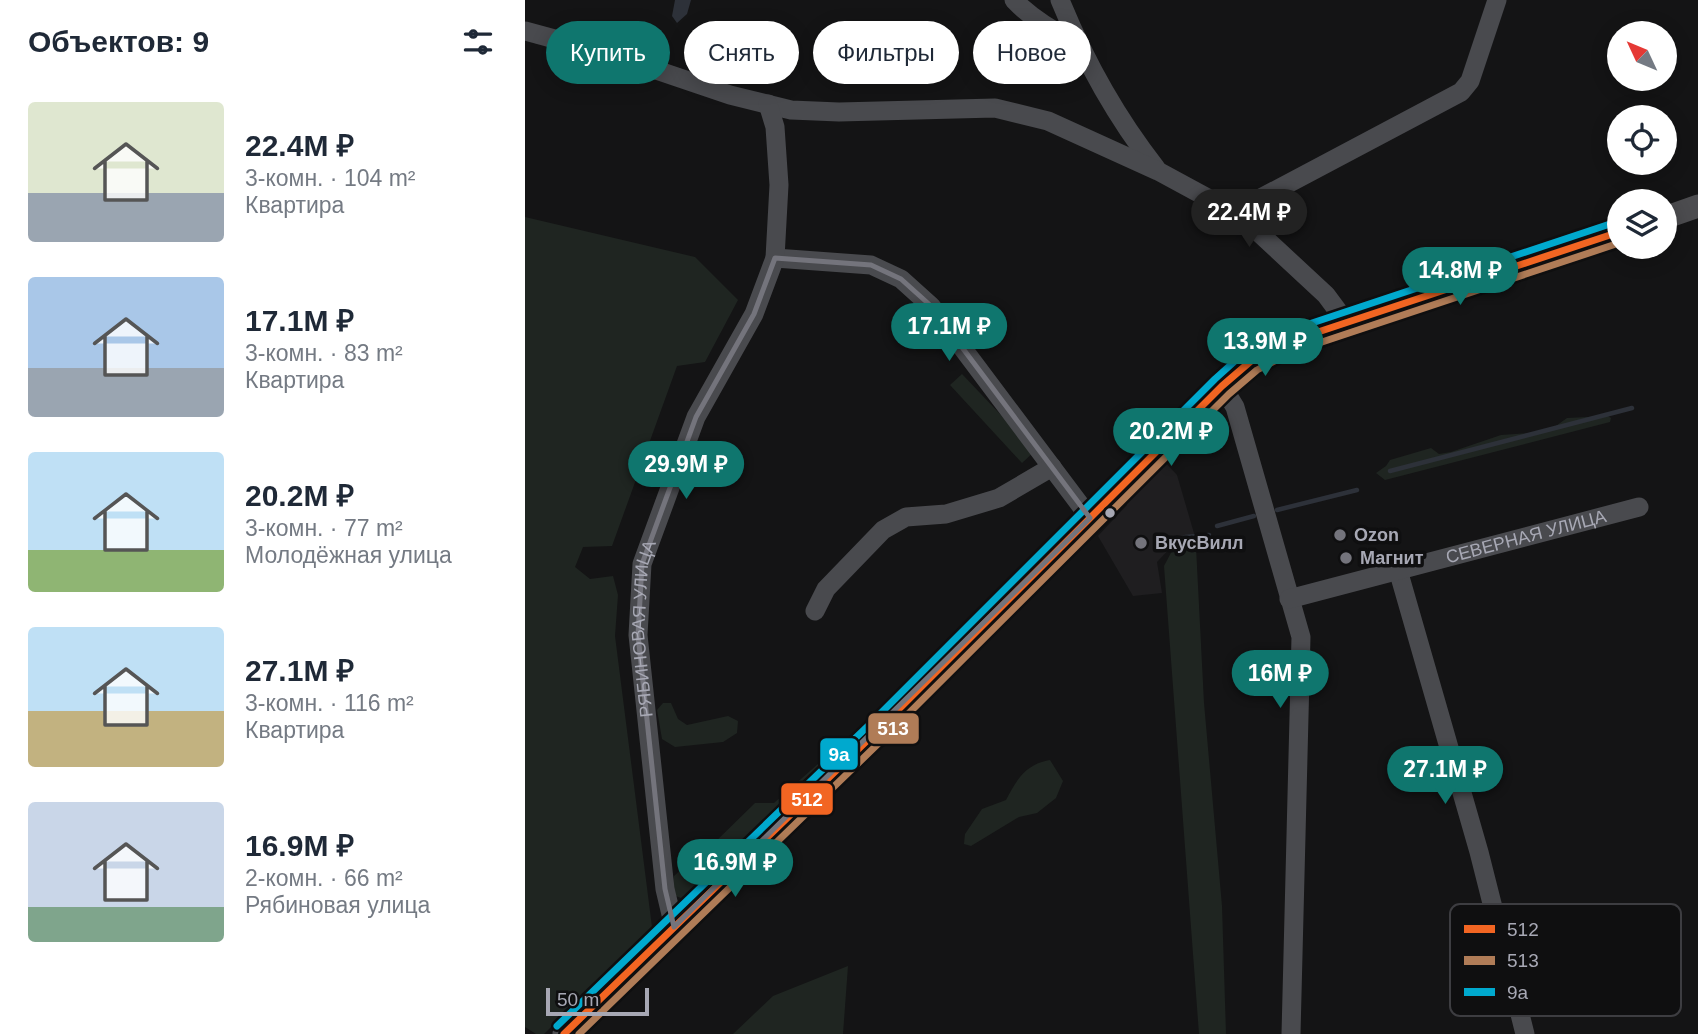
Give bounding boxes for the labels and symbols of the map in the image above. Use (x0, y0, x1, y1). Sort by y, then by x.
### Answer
north arrow (1607, 21, 1677, 91)
pin: 22.4M ₽ (1184, 190, 1314, 249)
pin: 14.8M ₽ (1395, 247, 1525, 307)
pin: 17.1M ₽ (884, 304, 1014, 363)
pin: 13.9M ₽ (1200, 318, 1330, 378)
pin: 20.2M ₽ (1106, 408, 1236, 468)
pin: 29.9M ₽ (621, 442, 751, 501)
unlabelled marker (1103, 506, 1117, 520)
street label: СЕВЕРНАЯ УЛИЦА (1444, 506, 1608, 567)
place label: Ozon (1354, 525, 1399, 545)
marker: Ozon (1332, 527, 1348, 543)
place label: ВкусВилл (1155, 533, 1244, 553)
marker: ВкусВилл (1133, 535, 1149, 551)
street label: РЯБИНОВАЯ УЛИЦА (627, 537, 660, 718)
place label: Магнит (1360, 548, 1424, 568)
marker: Магнит (1338, 550, 1354, 566)
pin: 16M ₽ (1231, 650, 1329, 710)
line badge: 513 (867, 712, 920, 745)
text: 513 (877, 718, 909, 739)
line badge: 9а (819, 737, 859, 771)
text: 9а (828, 744, 850, 765)
pin: 27.1M ₽ (1380, 746, 1510, 806)
line badge: 512 (780, 782, 834, 816)
text: 512 (791, 789, 823, 810)
pin: 16.9M ₽ (670, 839, 800, 899)
legend (1450, 904, 1681, 1016)
text: 512 (1507, 919, 1539, 940)
text: 513 (1507, 950, 1539, 971)
text: 9а (1507, 982, 1529, 1003)
scale bar (546, 985, 649, 1017)

